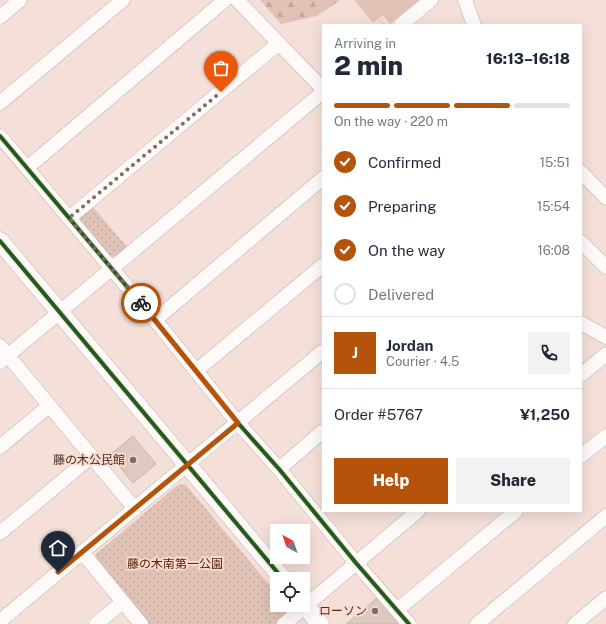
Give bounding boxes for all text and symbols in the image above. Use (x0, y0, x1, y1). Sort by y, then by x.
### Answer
text: Arriving in (334, 36, 396, 51)
text: 2 min (334, 50, 403, 81)
text: 16:13–16:18 (486, 50, 570, 67)
pin (204, 51, 238, 92)
icon: bag (210, 57, 232, 79)
text: On the way · 220 m (334, 114, 448, 129)
icon: check (334, 151, 356, 173)
text: Confirmed (368, 154, 441, 171)
text: 15:51 (540, 155, 570, 170)
icon: check (334, 195, 356, 217)
text: Preparing (368, 198, 437, 215)
text: 15:54 (537, 199, 570, 214)
icon: check (334, 239, 356, 261)
text: On the way (368, 242, 445, 259)
text: 16:08 (537, 243, 570, 258)
courier (121, 283, 161, 323)
text: Delivered (368, 286, 434, 303)
icon: bike (130, 292, 152, 314)
button: phone (528, 332, 570, 374)
text: Jordan (386, 337, 433, 354)
text: J (352, 344, 358, 361)
text: Courier · 4.5 (386, 354, 459, 369)
text: Order #5767 (334, 406, 423, 423)
text: ¥1,250 (520, 406, 570, 423)
place label: 藤の木公民館 (53, 453, 125, 467)
marker: 藤の木公民館 (128, 455, 138, 465)
button: Help (334, 458, 448, 504)
button: Share (456, 458, 570, 504)
north arrow (270, 524, 310, 564)
map controls (270, 524, 310, 612)
pin (41, 531, 75, 572)
icon: home (47, 537, 69, 559)
park label: 藤の木南第一公園 (127, 557, 223, 571)
button: locate (270, 572, 310, 612)
place label: ローソン (319, 604, 367, 618)
marker: ローソン (370, 606, 380, 616)

